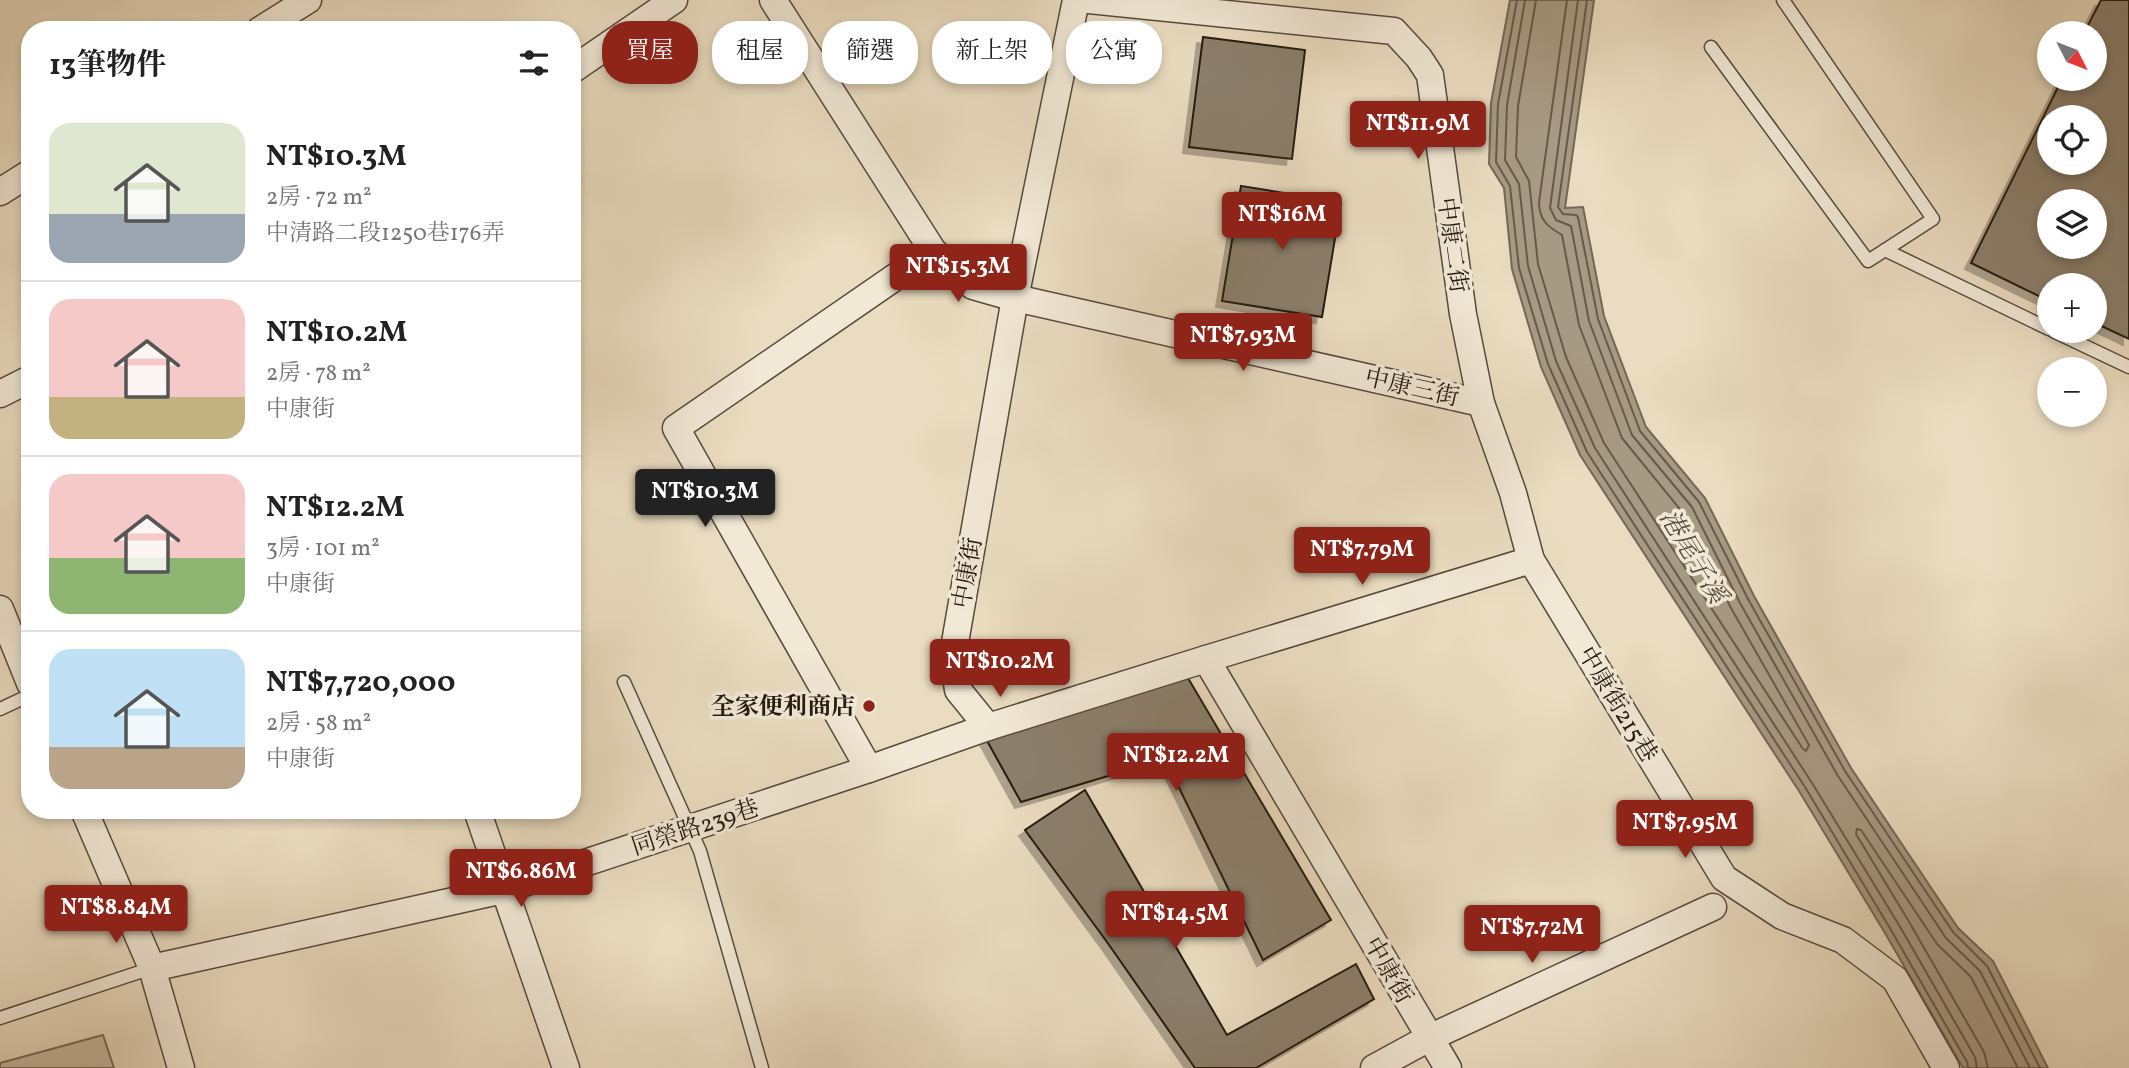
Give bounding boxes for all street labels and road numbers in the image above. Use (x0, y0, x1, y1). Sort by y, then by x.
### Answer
street label: 中康二街 (1428, 195, 1475, 295)
street label: 中康三街 (1361, 362, 1462, 416)
street label: 中康街 (946, 535, 992, 612)
street label: 中康街215巷 (1568, 641, 1664, 769)
street label: 同榮路239巷 (627, 792, 764, 866)
street label: 中康街 (1355, 931, 1420, 1011)

